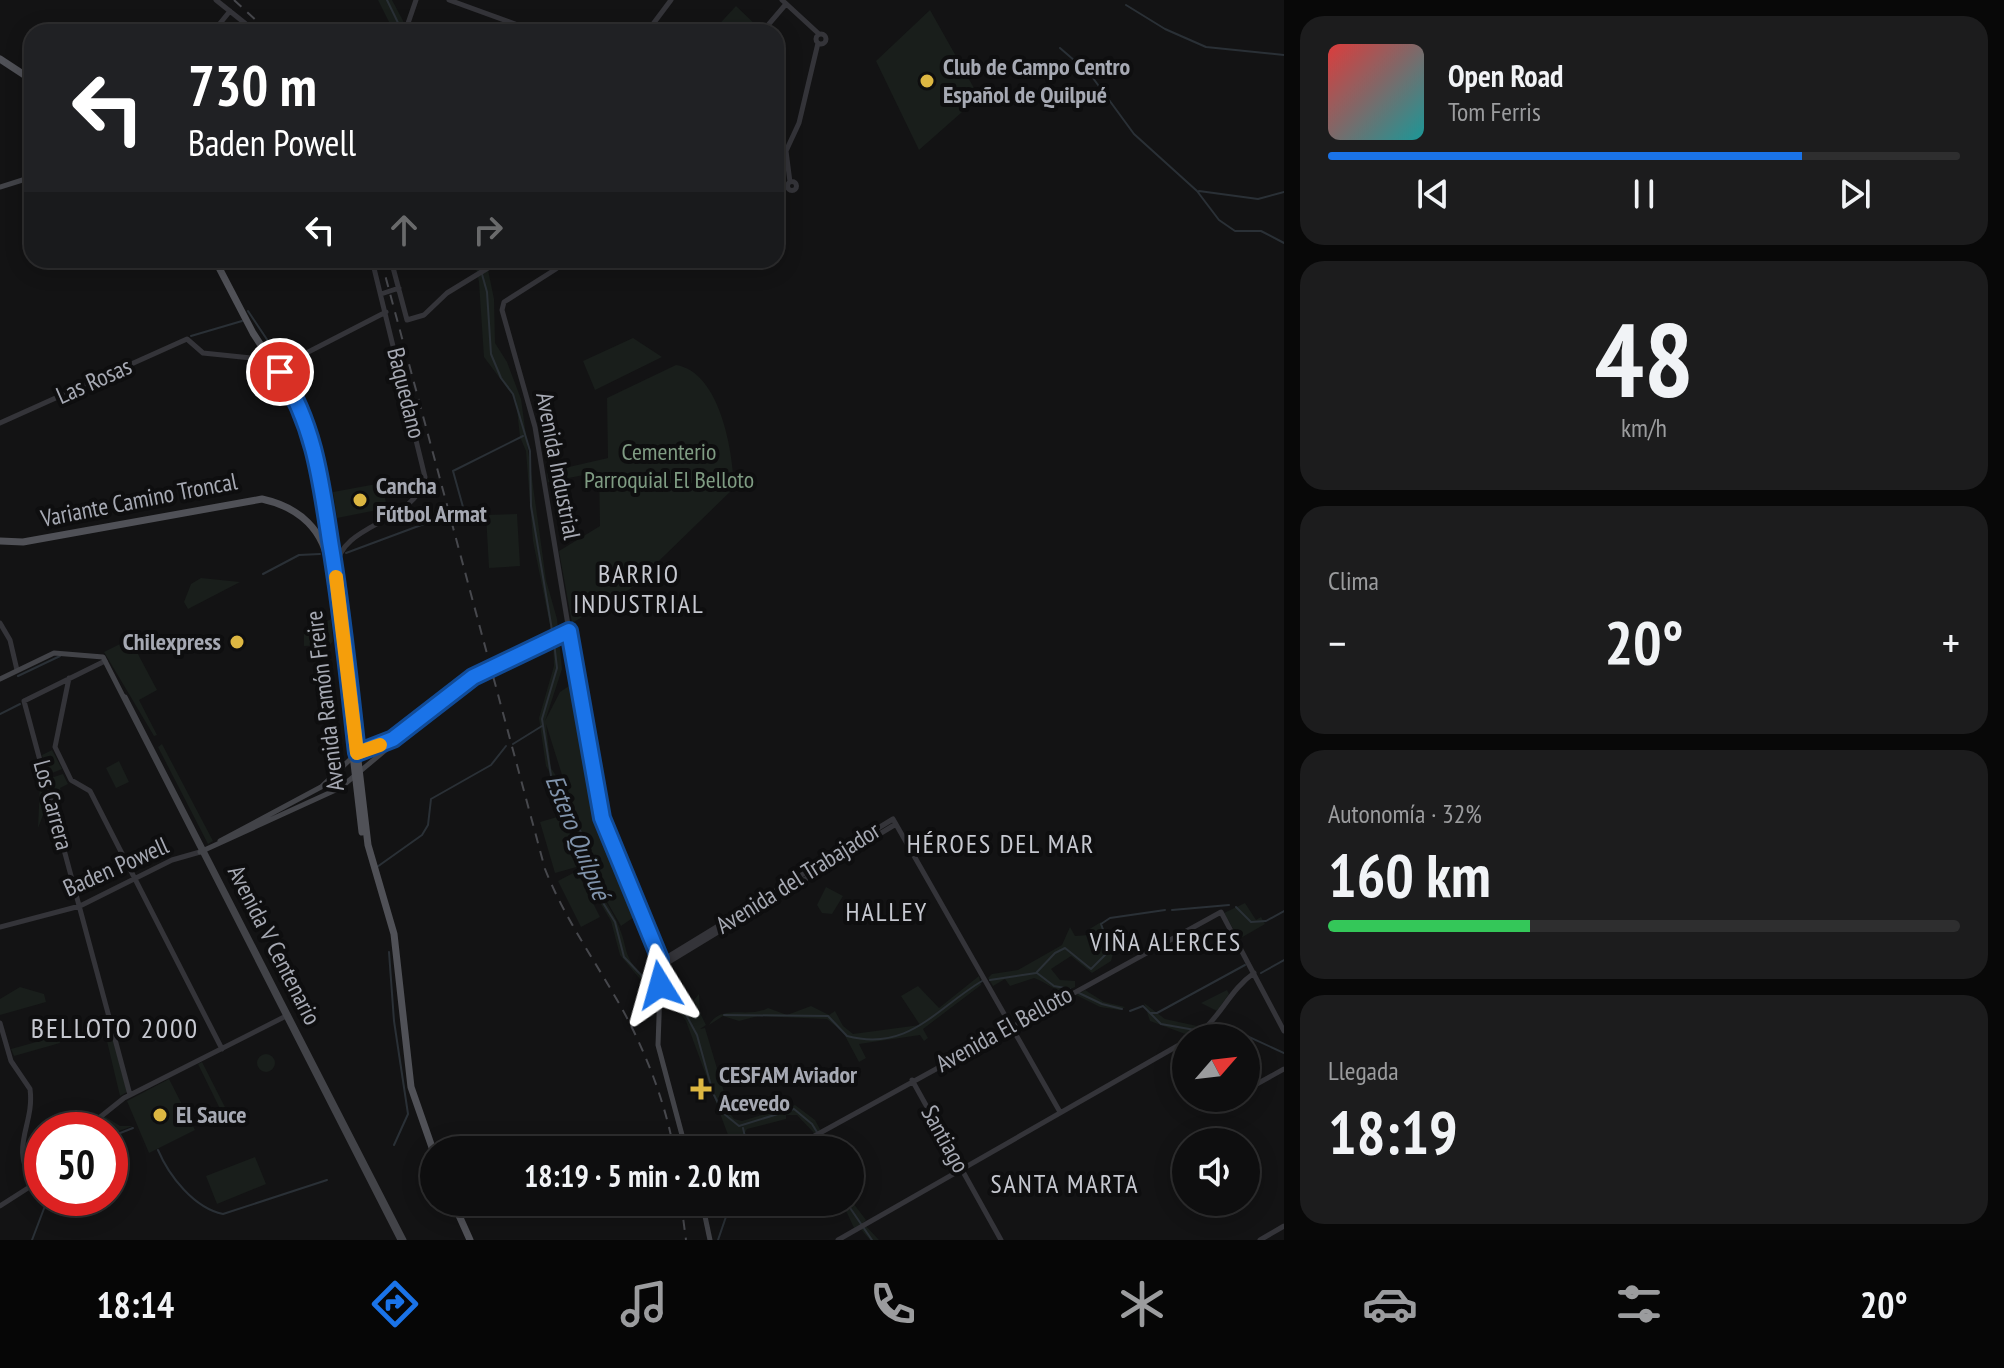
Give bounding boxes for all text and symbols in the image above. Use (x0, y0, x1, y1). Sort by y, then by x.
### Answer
text: 730 m (188, 49, 317, 121)
place label: Club de Campo Centro Español de Quilpué (943, 51, 1131, 110)
icon: left (56, 56, 160, 160)
text: Open Road (1448, 56, 1563, 95)
marker: Club de Campo Centro Español de Quilpué (918, 72, 936, 90)
text: Tom Ferris (1448, 95, 1541, 128)
text: Baden Powell (188, 119, 356, 166)
icon: previous (1411, 172, 1455, 216)
icon: pause (1622, 172, 1666, 216)
icon: next (1833, 172, 1877, 216)
icon: left (298, 208, 342, 252)
icon: ahead (382, 208, 426, 252)
icon: right (466, 208, 510, 252)
text: 48 (1594, 291, 1694, 426)
pin (246, 338, 314, 406)
street label: Baquedano (380, 344, 433, 442)
street label: Las Rosas (51, 350, 136, 411)
icon: arrive (258, 350, 302, 394)
street label: Avenida Industrial (529, 390, 588, 543)
text: km/h (1621, 411, 1667, 444)
park label: Cementerio Parroquial El Belloto (584, 436, 754, 495)
street label: Variante Camino Troncal (37, 465, 240, 534)
place label: Cancha Fútbol Armat (376, 470, 487, 529)
marker: Cancha Fútbol Armat (351, 491, 369, 509)
district label: BARRIO INDUSTRIAL (573, 557, 705, 620)
text: Clima (1328, 564, 1379, 597)
text: 20° (1604, 603, 1684, 681)
street label: Avenida Ramón Freire (298, 609, 351, 793)
text: − (1328, 614, 1346, 671)
text: + (1942, 614, 1960, 671)
place label: Chilexpress (123, 626, 221, 657)
marker: Chilexpress (228, 633, 246, 651)
street label: Los Carrera (27, 756, 80, 853)
water label: Estero Quilpué (538, 769, 619, 906)
text: Autonomía · 32% (1328, 797, 1482, 830)
street label: Avenida del Trabajador (710, 814, 886, 941)
district label: HÉROES DEL MAR (907, 827, 1095, 860)
street label: Baden Powell (58, 829, 174, 904)
text: 160 km (1328, 836, 1491, 914)
street label: Avenida V Centenario (221, 860, 328, 1030)
district label: HALLEY (846, 895, 928, 928)
district label: VIÑA ALERCES (1089, 925, 1242, 958)
position arrow (618, 943, 702, 1027)
street label: Avenida El Belloto (930, 978, 1077, 1079)
district label: BELLOTO 2000 (31, 1009, 199, 1046)
north arrow (1172, 1024, 1260, 1112)
map controls (1172, 1024, 1260, 1216)
text: Llegada (1328, 1054, 1399, 1087)
place label: CESFAM Aviador Acevedo (718, 1059, 858, 1118)
marker: CESFAM Aviador Acevedo (690, 1078, 712, 1100)
text: 18:19 (1328, 1093, 1458, 1171)
place label: El Sauce (176, 1099, 247, 1130)
street label: Santiago (914, 1100, 977, 1178)
marker: El Sauce (151, 1106, 169, 1124)
speed limit sign: 50 (24, 1112, 128, 1216)
button: sound (1172, 1128, 1260, 1216)
text: 18:19 · 5 min · 2.0 km (524, 1156, 760, 1195)
district label: SANTA MARTA (990, 1167, 1140, 1200)
icon: directions (367, 1276, 423, 1332)
icon: music (616, 1276, 672, 1332)
icon: phone (865, 1276, 921, 1332)
icon: climate (1114, 1276, 1170, 1332)
icon: car (1362, 1276, 1418, 1332)
icon: filters (1611, 1276, 1667, 1332)
text: 18:14 (96, 1281, 174, 1328)
text: 20° (1860, 1281, 1908, 1328)

